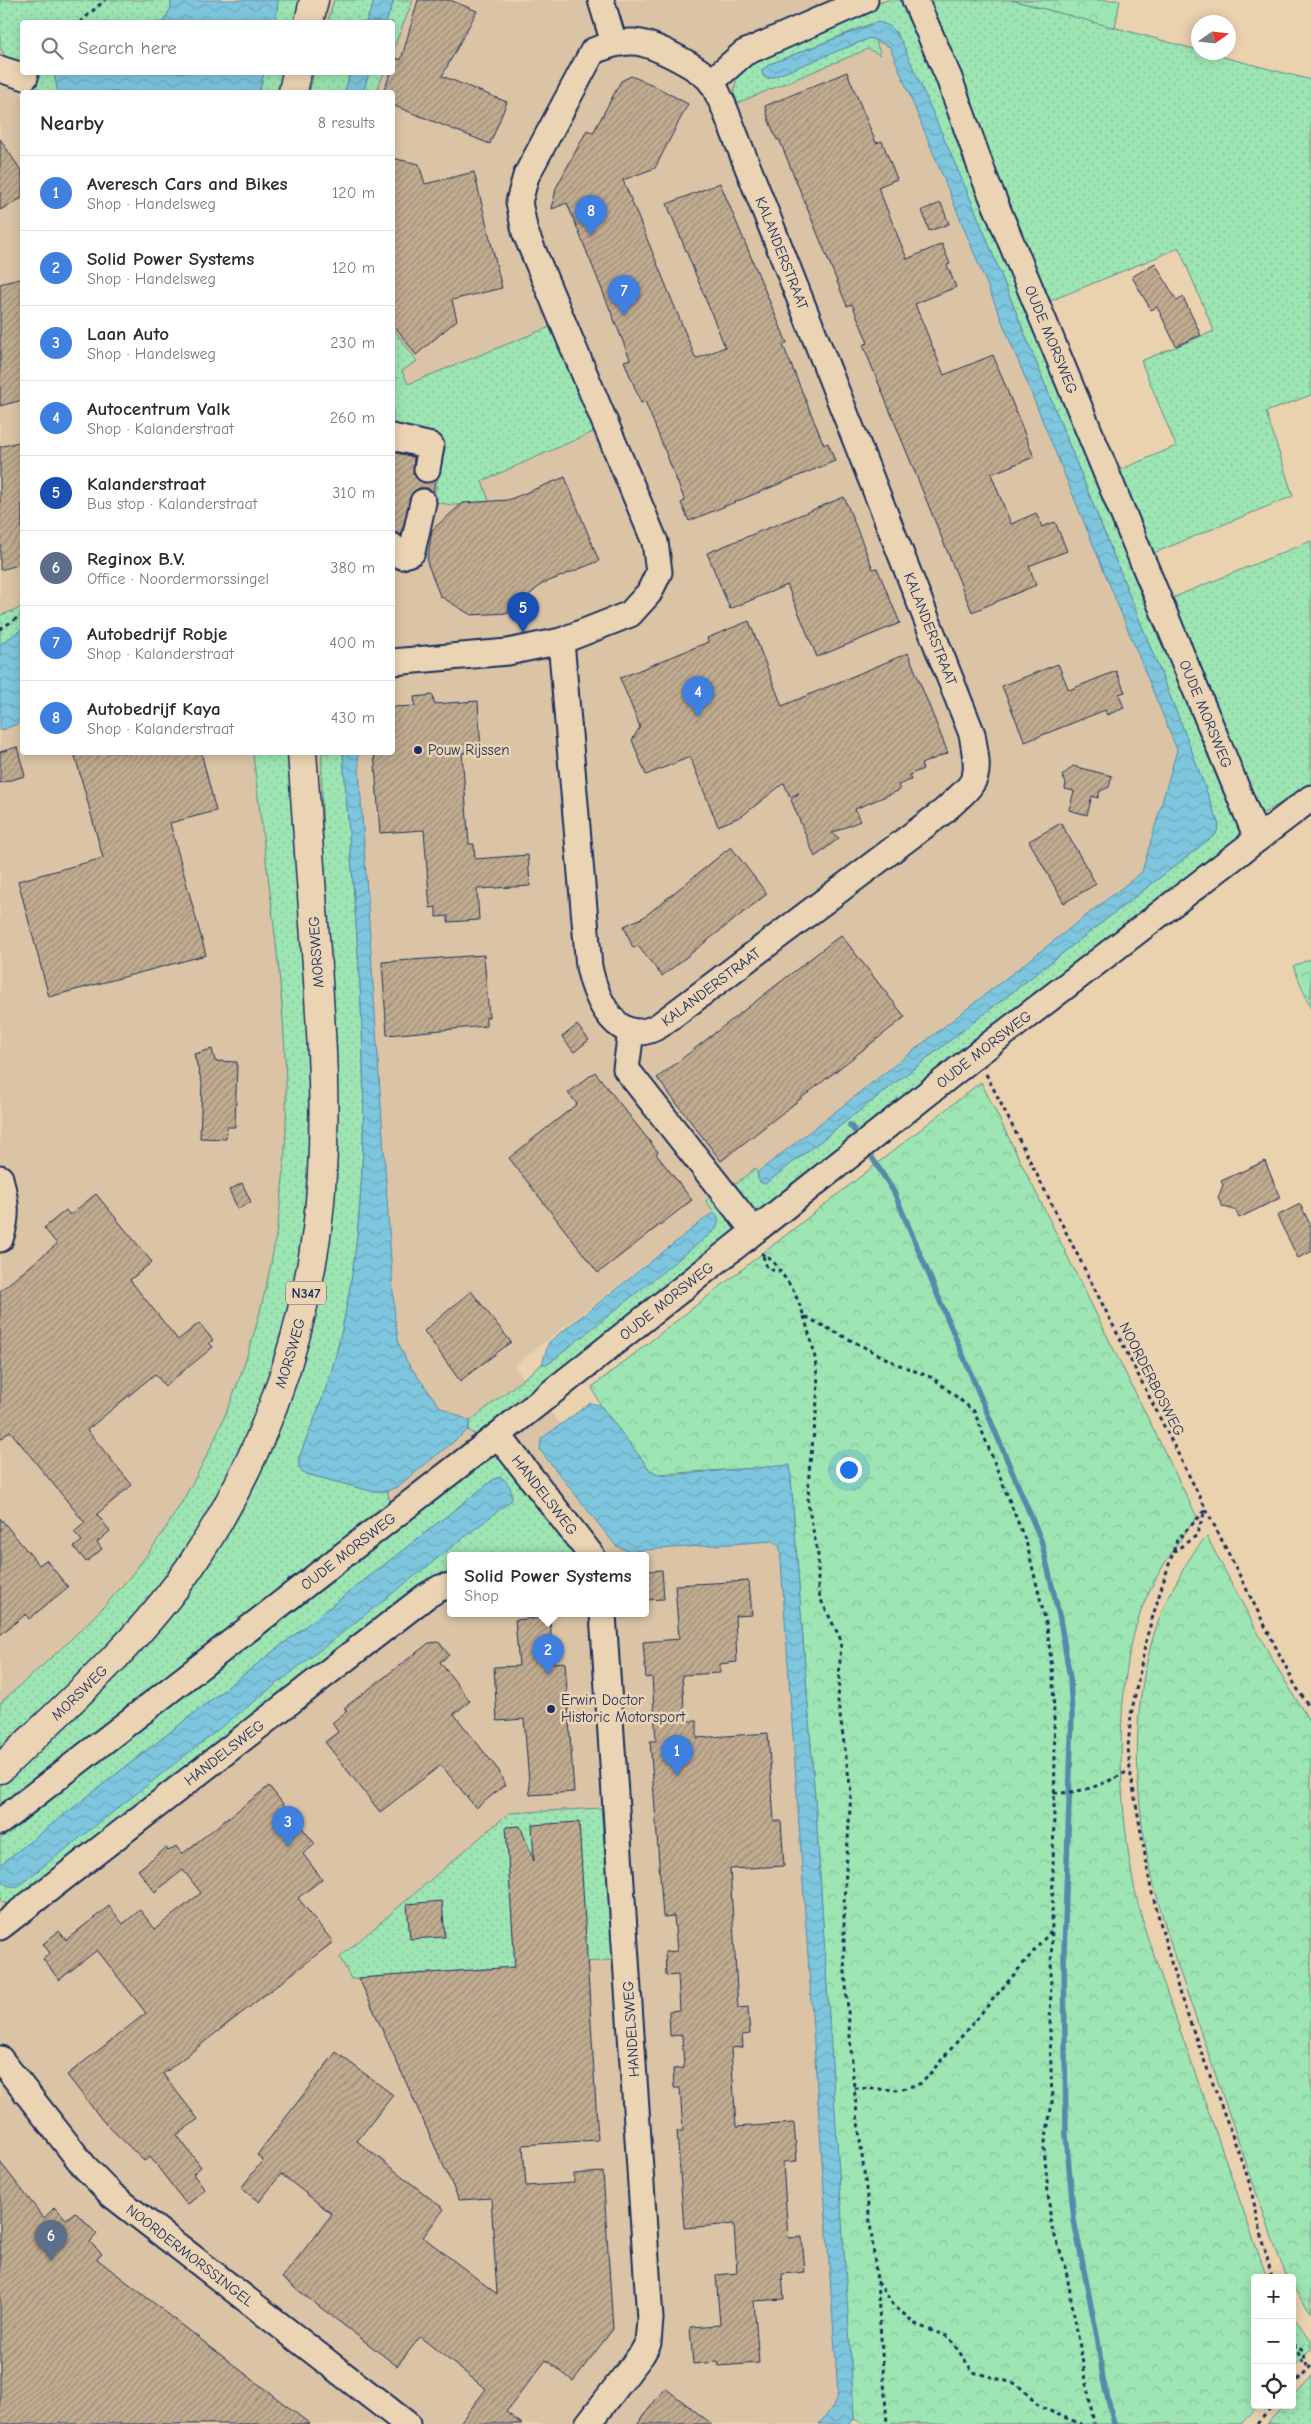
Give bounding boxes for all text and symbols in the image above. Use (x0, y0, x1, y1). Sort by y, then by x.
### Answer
north arrow (1191, 15, 1236, 60)
search box (20, 20, 395, 75)
icon: search (38, 34, 66, 62)
text: Search here (78, 37, 177, 59)
text: Nearby (40, 111, 104, 135)
text: 8 results (318, 114, 375, 132)
text: Averesch Cars and Bikes (87, 173, 288, 195)
text: 1 (53, 184, 59, 202)
text: 120 m (332, 184, 375, 202)
street label: KALANDERSTRAAT (751, 194, 812, 312)
text: Shop · Handelsweg (87, 195, 216, 213)
pin: 8 (575, 195, 607, 236)
text: Solid Power Systems (87, 248, 254, 270)
text: 2 (52, 259, 60, 277)
text: 120 m (332, 259, 375, 277)
text: Shop · Handelsweg (87, 270, 216, 288)
pin: 7 (608, 275, 640, 316)
street label: OUDE MORSWEG (1021, 283, 1082, 397)
text: Laan Auto (87, 323, 169, 345)
text: 3 (52, 334, 60, 352)
text: 230 m (330, 334, 375, 352)
text: Shop · Handelsweg (87, 345, 216, 363)
text: Autocentrum Valk (87, 398, 230, 420)
text: 4 (52, 409, 60, 427)
text: 260 m (330, 409, 375, 427)
text: Shop · Kalanderstraat (87, 420, 234, 438)
text: Kalanderstraat (87, 473, 206, 495)
text: 5 (52, 484, 60, 502)
text: 310 m (332, 484, 375, 502)
text: Bus stop · Kalanderstraat (87, 495, 257, 513)
text: Reginox B.V. (87, 548, 185, 570)
text: 6 (52, 559, 60, 577)
text: 380 m (330, 559, 375, 577)
text: Office · Noordermorssingel (87, 570, 269, 588)
street label: KALANDERSTRAAT (900, 570, 961, 688)
pin: 5 (507, 592, 539, 633)
text: Autobedrijf Robje (87, 623, 227, 645)
text: 7 (52, 634, 60, 652)
text: 400 m (329, 634, 375, 652)
text: Shop · Kalanderstraat (87, 645, 234, 663)
street label: OUDE MORSWEG (1175, 657, 1236, 771)
pin: 4 (682, 676, 714, 717)
text: Autobedrijf Kaya (87, 698, 221, 720)
text: 8 (52, 709, 60, 727)
text: 430 m (331, 709, 375, 727)
text: Shop · Kalanderstraat (87, 720, 234, 738)
place label: Pouw Rijssen (428, 741, 509, 759)
marker: Pouw Rijssen (412, 744, 424, 756)
street label: MORSWEG (304, 915, 327, 989)
street label: KALANDERSTRAAT (658, 944, 764, 1030)
street label: OUDE MORSWEG (933, 1007, 1035, 1092)
street label: OUDE MORSWEG (616, 1258, 718, 1344)
road number: N347 (286, 1282, 326, 1305)
street label: MORSWEG (271, 1316, 309, 1390)
street label: NOORDERBOSWEG (1116, 1319, 1189, 1439)
street label: HANDELSWEG (508, 1451, 581, 1539)
your location (836, 1457, 862, 1483)
street label: OUDE MORSWEG (297, 1509, 400, 1594)
popup (447, 1552, 649, 1617)
text: Solid Power Systems (464, 1565, 632, 1587)
text: Shop (464, 1587, 499, 1605)
pin: 2 (532, 1634, 564, 1675)
street label: MORSWEG (47, 1661, 112, 1724)
place label: Erwin Doctor Historic Motorsport (561, 1691, 686, 1726)
marker: Erwin Doctor Historic Motorsport (545, 1703, 557, 1715)
street label: HANDELSWEG (181, 1716, 268, 1789)
pin: 1 (661, 1735, 693, 1776)
pin: 3 (272, 1806, 304, 1847)
street label: HANDELSWEG (619, 1980, 643, 2078)
street label: NOORDERMORSSINGEL (123, 2200, 258, 2311)
pin: 6 (35, 2220, 67, 2261)
map controls (1251, 2274, 1296, 2409)
button: + (1251, 2274, 1296, 2319)
button: − (1251, 2319, 1296, 2364)
button: locate (1251, 2364, 1296, 2409)

